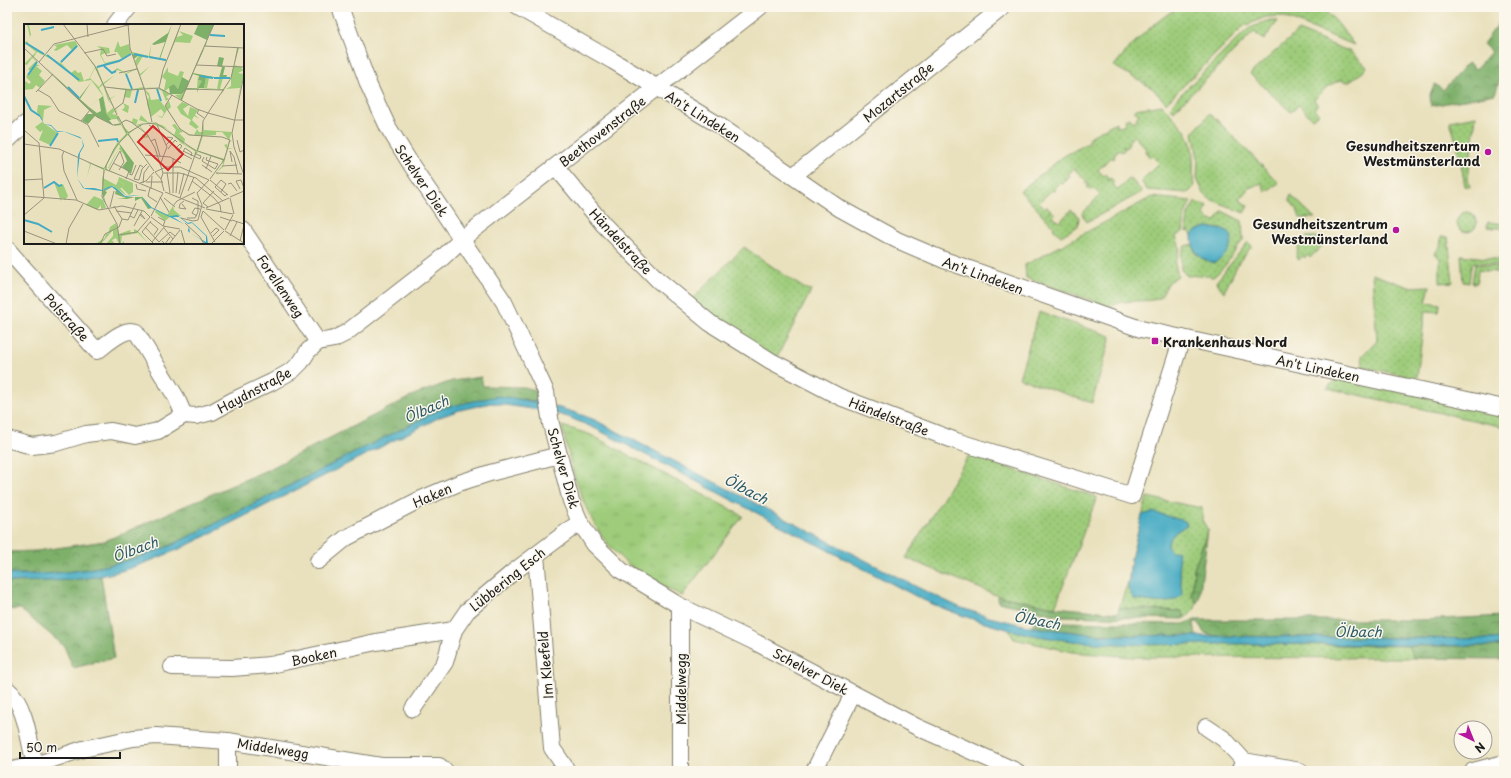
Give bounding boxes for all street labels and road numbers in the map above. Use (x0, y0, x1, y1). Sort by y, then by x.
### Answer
street label: Mozartstraße (859, 58, 937, 126)
street label: An't Lindeken (662, 85, 744, 147)
street label: Beethovenstraße (555, 91, 649, 171)
street label: Schelver Diek (391, 140, 453, 220)
street label: Händelstraße (585, 204, 657, 278)
street label: Forellenweg (253, 251, 309, 321)
street label: An't Lindeken (940, 252, 1026, 298)
street label: Polstraße (40, 289, 94, 345)
street label: An't Lindeken (1274, 350, 1362, 386)
street label: Haydnstraße (214, 363, 294, 417)
street label: Händelstraße (846, 392, 932, 440)
street label: Schelver Diek (543, 425, 585, 511)
street label: Haken (409, 478, 455, 512)
street label: Lübbering Esch (465, 543, 549, 615)
street label: Im Kleefeld (533, 630, 557, 700)
street label: Booken (289, 642, 339, 670)
street label: Schelver Diek (770, 643, 852, 699)
street label: Middelwegg (671, 653, 690, 725)
street label: Middelwegg (236, 733, 310, 763)

